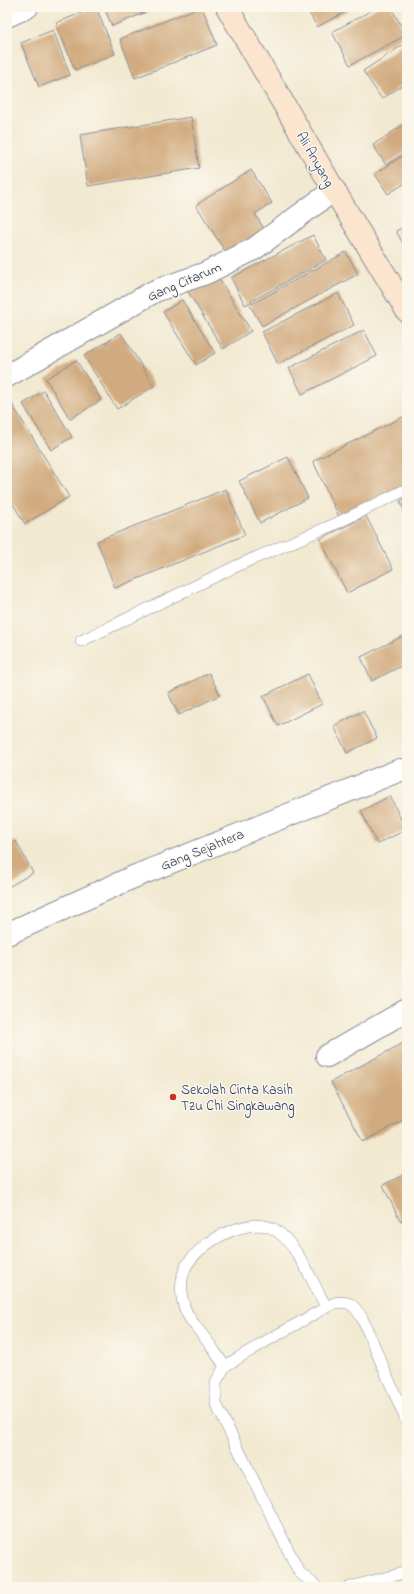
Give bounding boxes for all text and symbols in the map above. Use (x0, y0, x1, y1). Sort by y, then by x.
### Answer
street label: Ali Anyang (289, 128, 339, 192)
street label: Gang Citarum (144, 257, 225, 308)
street label: Gang Sejahtera (158, 824, 248, 878)
place label: Sekolah Cinta Kasih Tzu Chi Singkawang (181, 1080, 295, 1118)
marker: Sekolah Cinta Kasih Tzu Chi Singkawang (168, 1092, 178, 1102)

